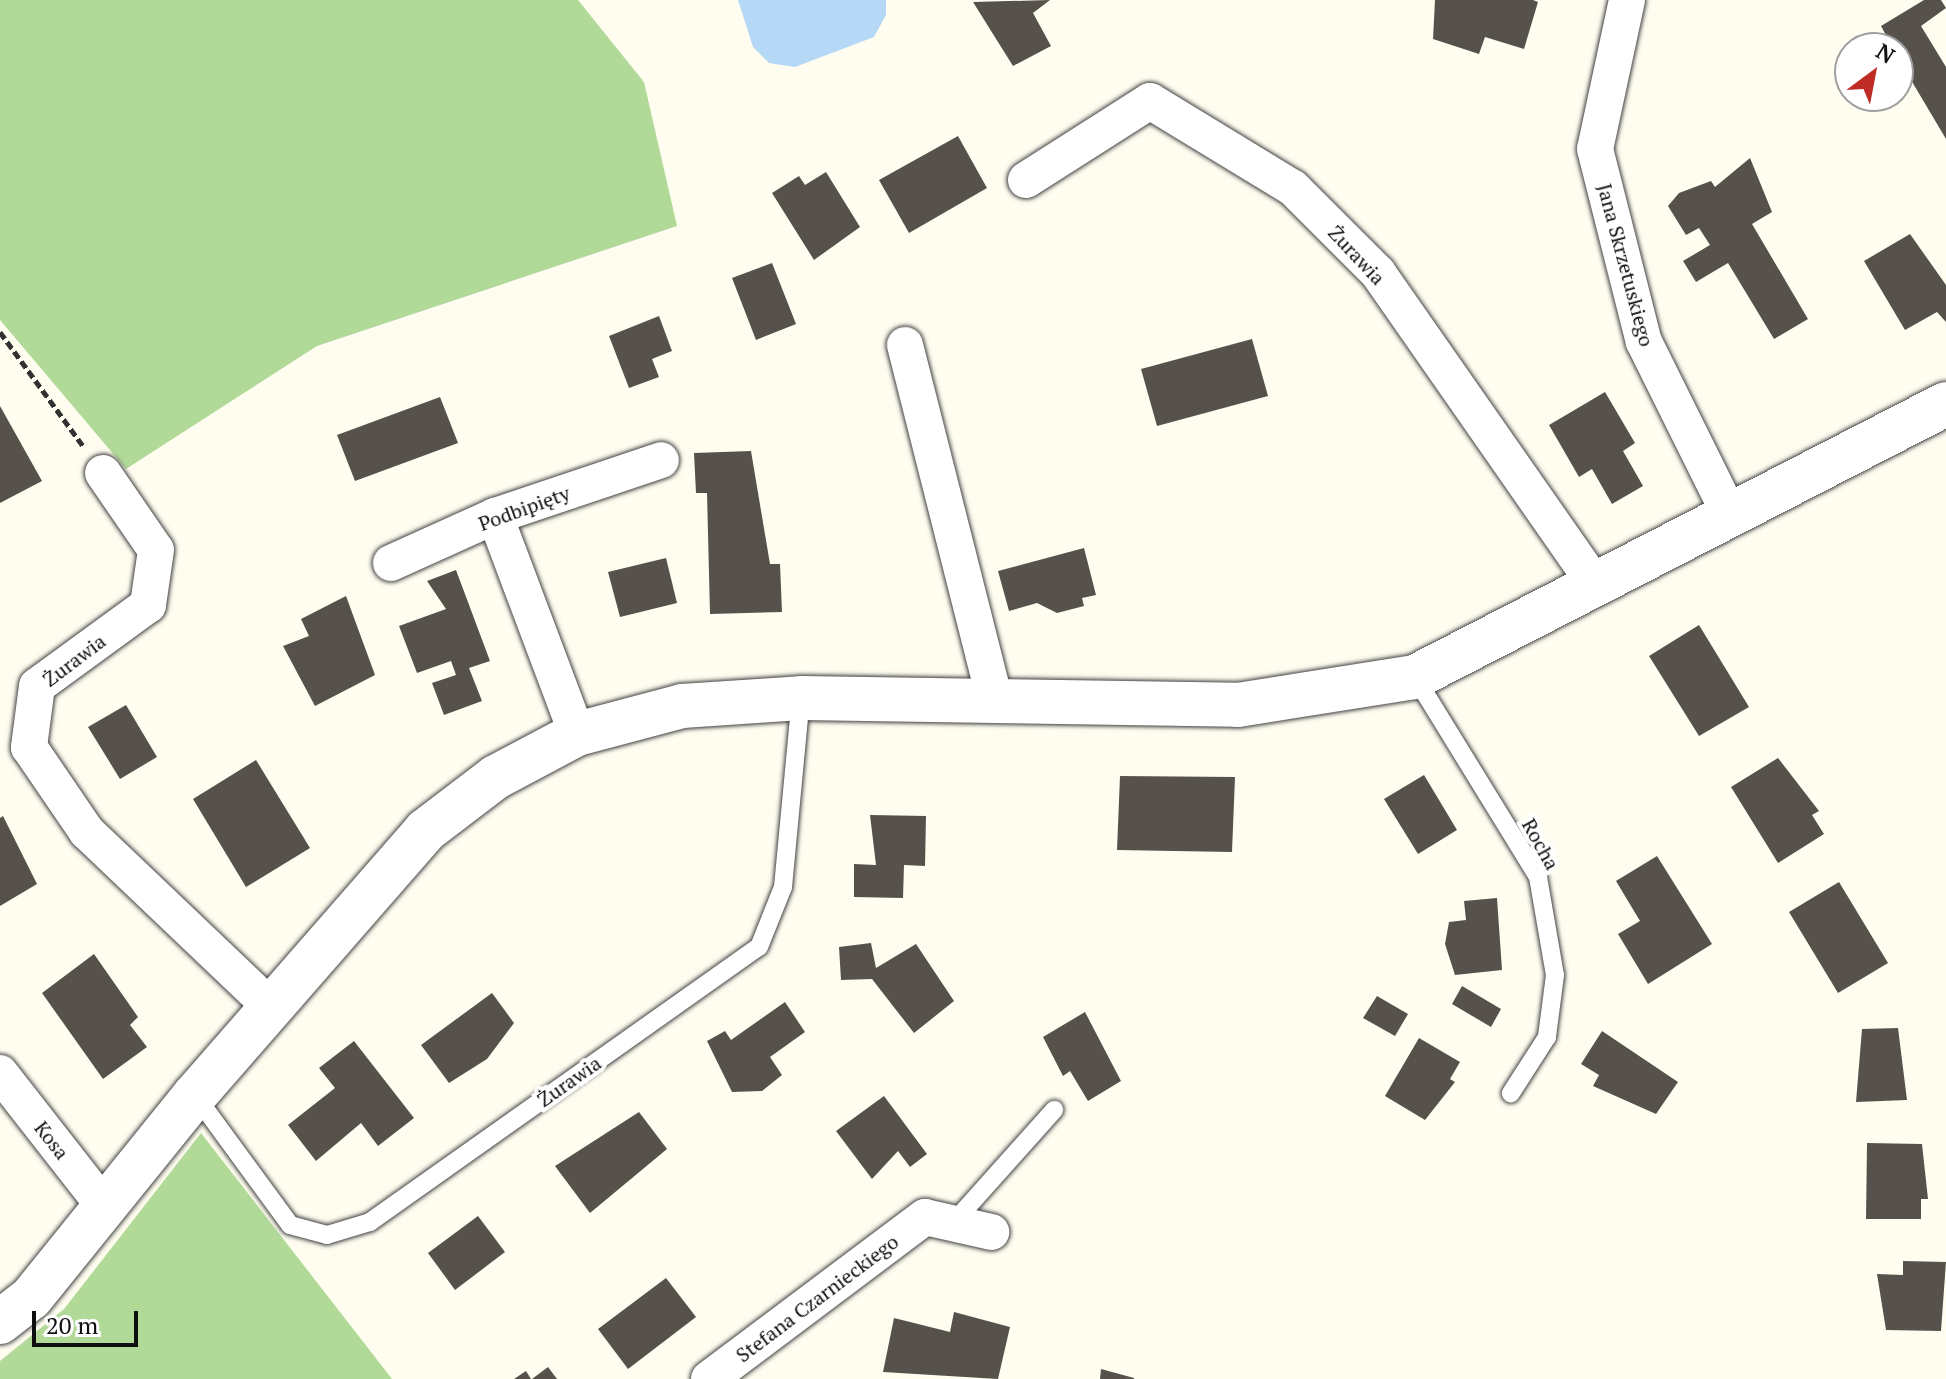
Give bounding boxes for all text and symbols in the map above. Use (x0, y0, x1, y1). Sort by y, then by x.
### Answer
north arrow (1834, 32, 1914, 112)
text: N (1871, 36, 1901, 70)
street label: Jana Skrzetuskiego (1593, 181, 1659, 349)
street label: Żurawia (1324, 220, 1390, 290)
street label: Podbipięty (475, 480, 573, 536)
street label: Żurawia (38, 629, 110, 691)
street label: Rocha (1517, 814, 1565, 874)
street label: Żurawia (533, 1050, 605, 1112)
street label: Kosa (30, 1116, 74, 1164)
street label: Stefana Czarnieckiego (731, 1229, 903, 1367)
scale bar (36, 1295, 142, 1345)
text: 20 m (46, 1309, 98, 1341)

